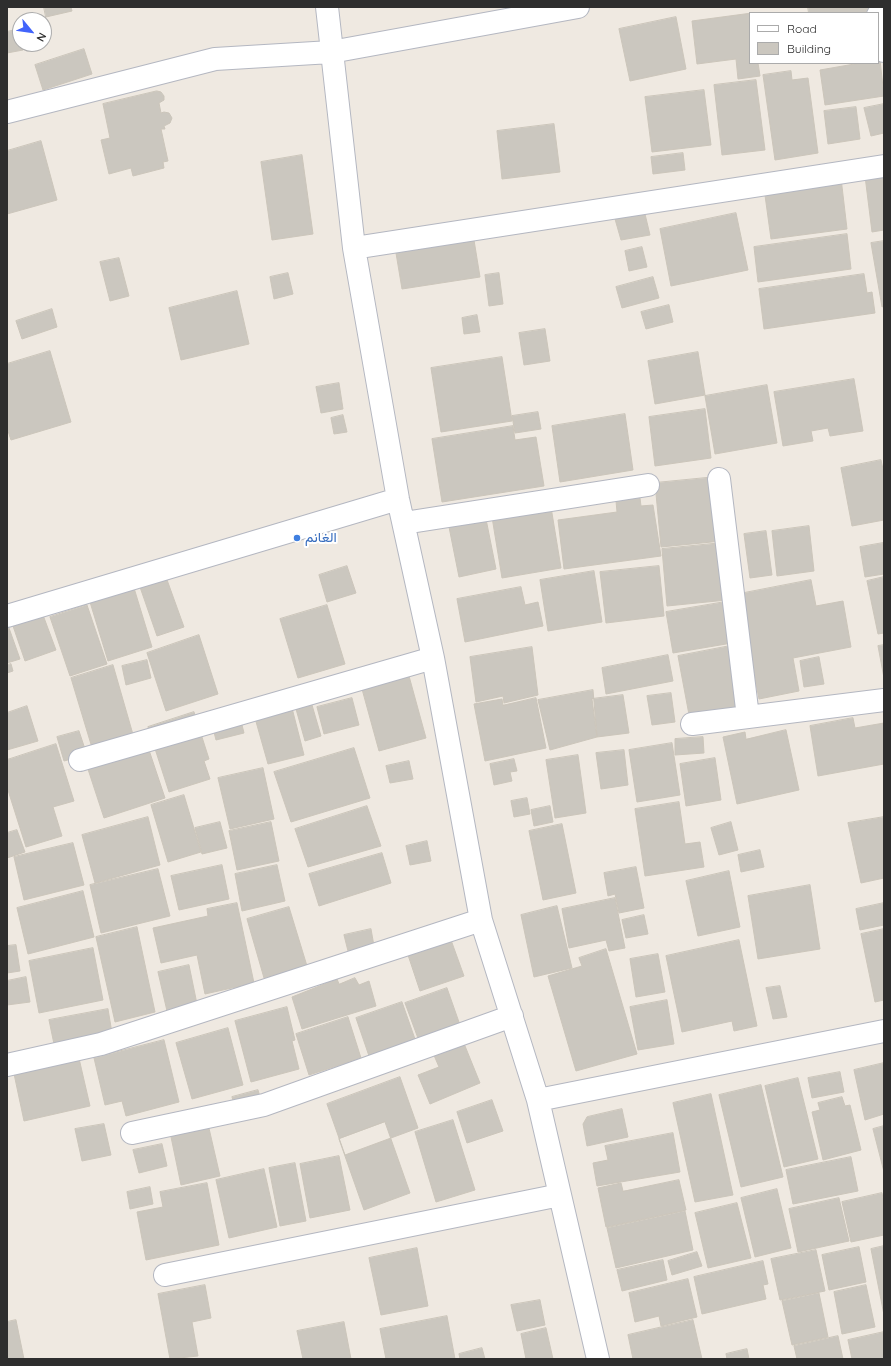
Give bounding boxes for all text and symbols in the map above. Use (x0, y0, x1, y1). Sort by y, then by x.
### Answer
north arrow (12, 12, 52, 52)
legend (749, 12, 879, 64)
text: Road (787, 21, 817, 36)
text: N (34, 30, 50, 44)
text: Building (787, 41, 831, 56)
place label: الغانم (305, 530, 337, 546)
marker: الغانم (292, 533, 302, 543)

